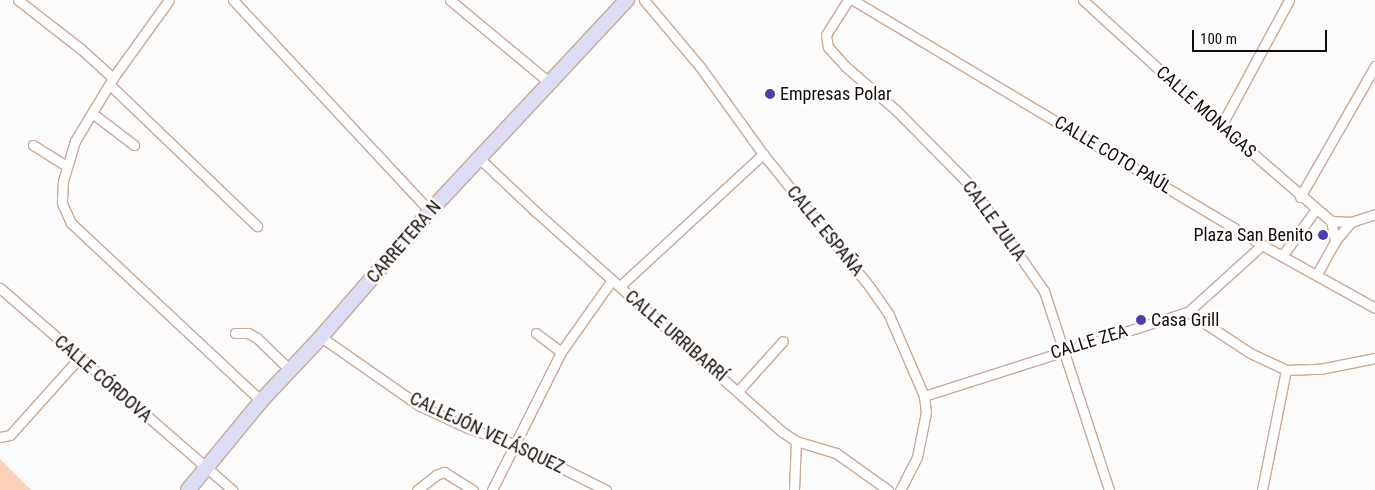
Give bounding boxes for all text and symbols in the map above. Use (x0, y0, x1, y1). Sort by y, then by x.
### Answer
scale bar (1195, 20, 1330, 52)
text: 100 m (1200, 30, 1237, 48)
street label: CALLE MONAGAS (1152, 61, 1260, 163)
place label: Empresas Polar (780, 83, 891, 105)
marker: Empresas Polar (764, 88, 776, 100)
street label: CALLE COTO PAÚL (1050, 111, 1176, 199)
street label: CALLE ZULIA (958, 177, 1030, 265)
street label: CALLE ESPAÑA (782, 181, 868, 281)
street label: CARRETERA N (362, 196, 446, 288)
place label: Plaza San Benito (1194, 224, 1313, 246)
marker: Plaza San Benito (1317, 229, 1329, 241)
street label: CALLE URRIBARRÍ (620, 286, 732, 386)
place label: Casa Grill (1151, 309, 1219, 331)
marker: Casa Grill (1135, 314, 1147, 326)
street label: CALLE ZEA (1048, 320, 1130, 364)
street label: CALLE CÓRDOVA (50, 331, 156, 427)
street label: CALLEJÓN VELÁSQUEZ (406, 388, 568, 478)

